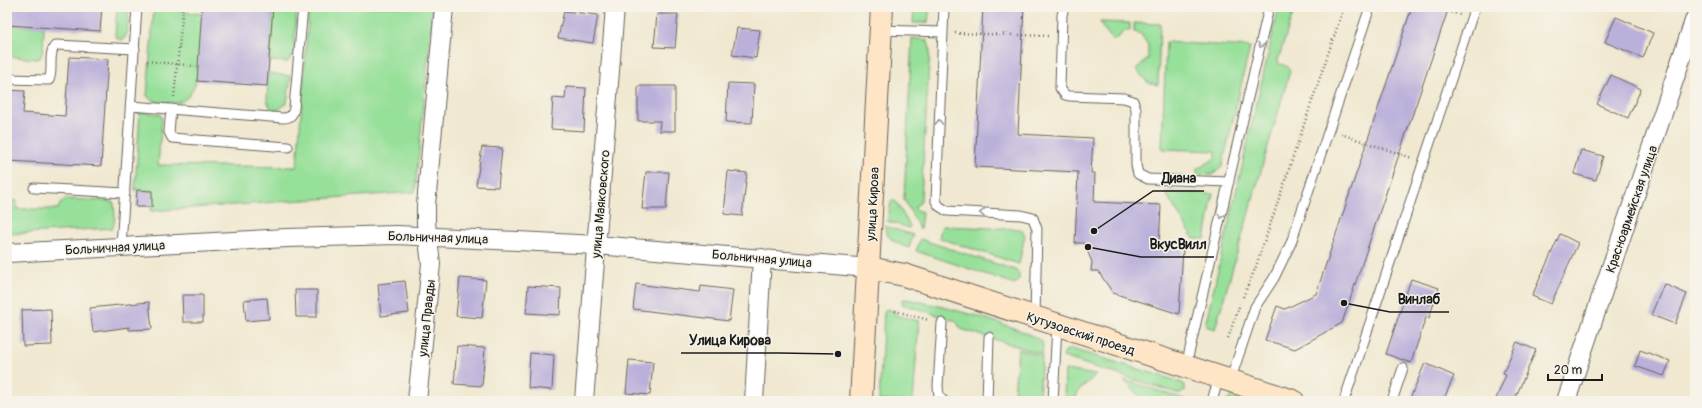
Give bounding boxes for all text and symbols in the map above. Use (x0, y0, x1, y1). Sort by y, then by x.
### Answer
one-way arrow (1257, 42, 1265, 48)
one-way arrow (935, 119, 943, 125)
street label: Красноармейская улица (1603, 143, 1661, 275)
street label: улица Маяковского (588, 149, 614, 260)
callout: Диана (1153, 165, 1204, 191)
street label: улица Кирова (863, 167, 883, 242)
text: Диана (1161, 170, 1197, 187)
one-way arrow (979, 209, 985, 217)
one-way arrow (1218, 213, 1226, 220)
street label: Больничная улица (388, 228, 488, 248)
callout: ВкусВилл (1141, 231, 1214, 257)
text: ВкусВилл (1149, 236, 1207, 253)
street label: Больничная улица (65, 237, 166, 259)
street label: Больничная улица (711, 247, 813, 271)
street label: улица Правды (415, 279, 439, 359)
callout: Винлаб (1390, 286, 1449, 312)
text: Винлаб (1398, 291, 1440, 308)
street label: Кутузовский проезд (1024, 309, 1137, 359)
callout: Улица Кирова (681, 327, 779, 353)
text: Улица Кирова (689, 332, 772, 349)
scale bar (1548, 356, 1602, 382)
text: 20 m (1554, 363, 1583, 378)

